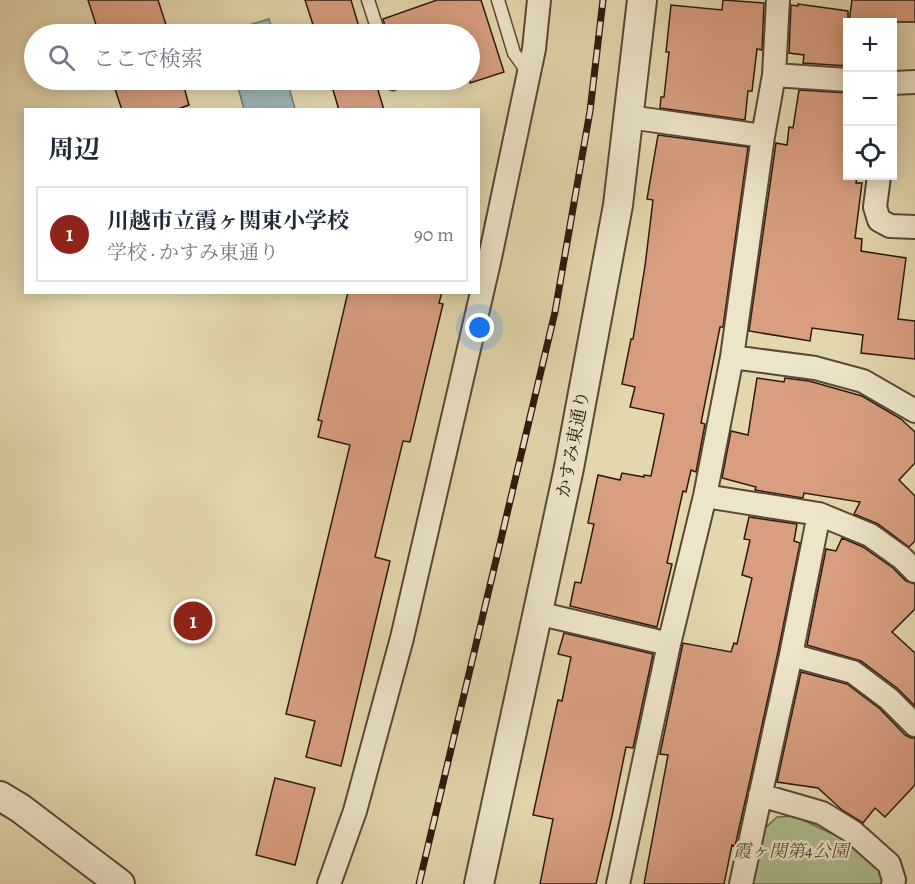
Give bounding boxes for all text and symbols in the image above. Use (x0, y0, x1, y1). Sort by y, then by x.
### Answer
map controls (843, 18, 897, 180)
button: + (843, 18, 897, 72)
search box (24, 24, 480, 90)
icon: search (45, 41, 78, 74)
text: ここで検索 (93, 44, 203, 74)
button: − (843, 72, 897, 126)
button: locate (843, 126, 897, 180)
text: 周辺 (48, 132, 100, 167)
text: 川越市立霞ヶ関東小学校 (107, 206, 349, 236)
text: 1 (66, 221, 73, 248)
text: 90 m (414, 221, 454, 248)
text: 学校 · かすみ東通り (107, 239, 279, 266)
your location (465, 313, 494, 342)
street label: かすみ東通り (551, 389, 595, 499)
pin: 1 (174, 598, 212, 644)
park label: 霞ヶ関第4公園 (733, 839, 852, 863)

